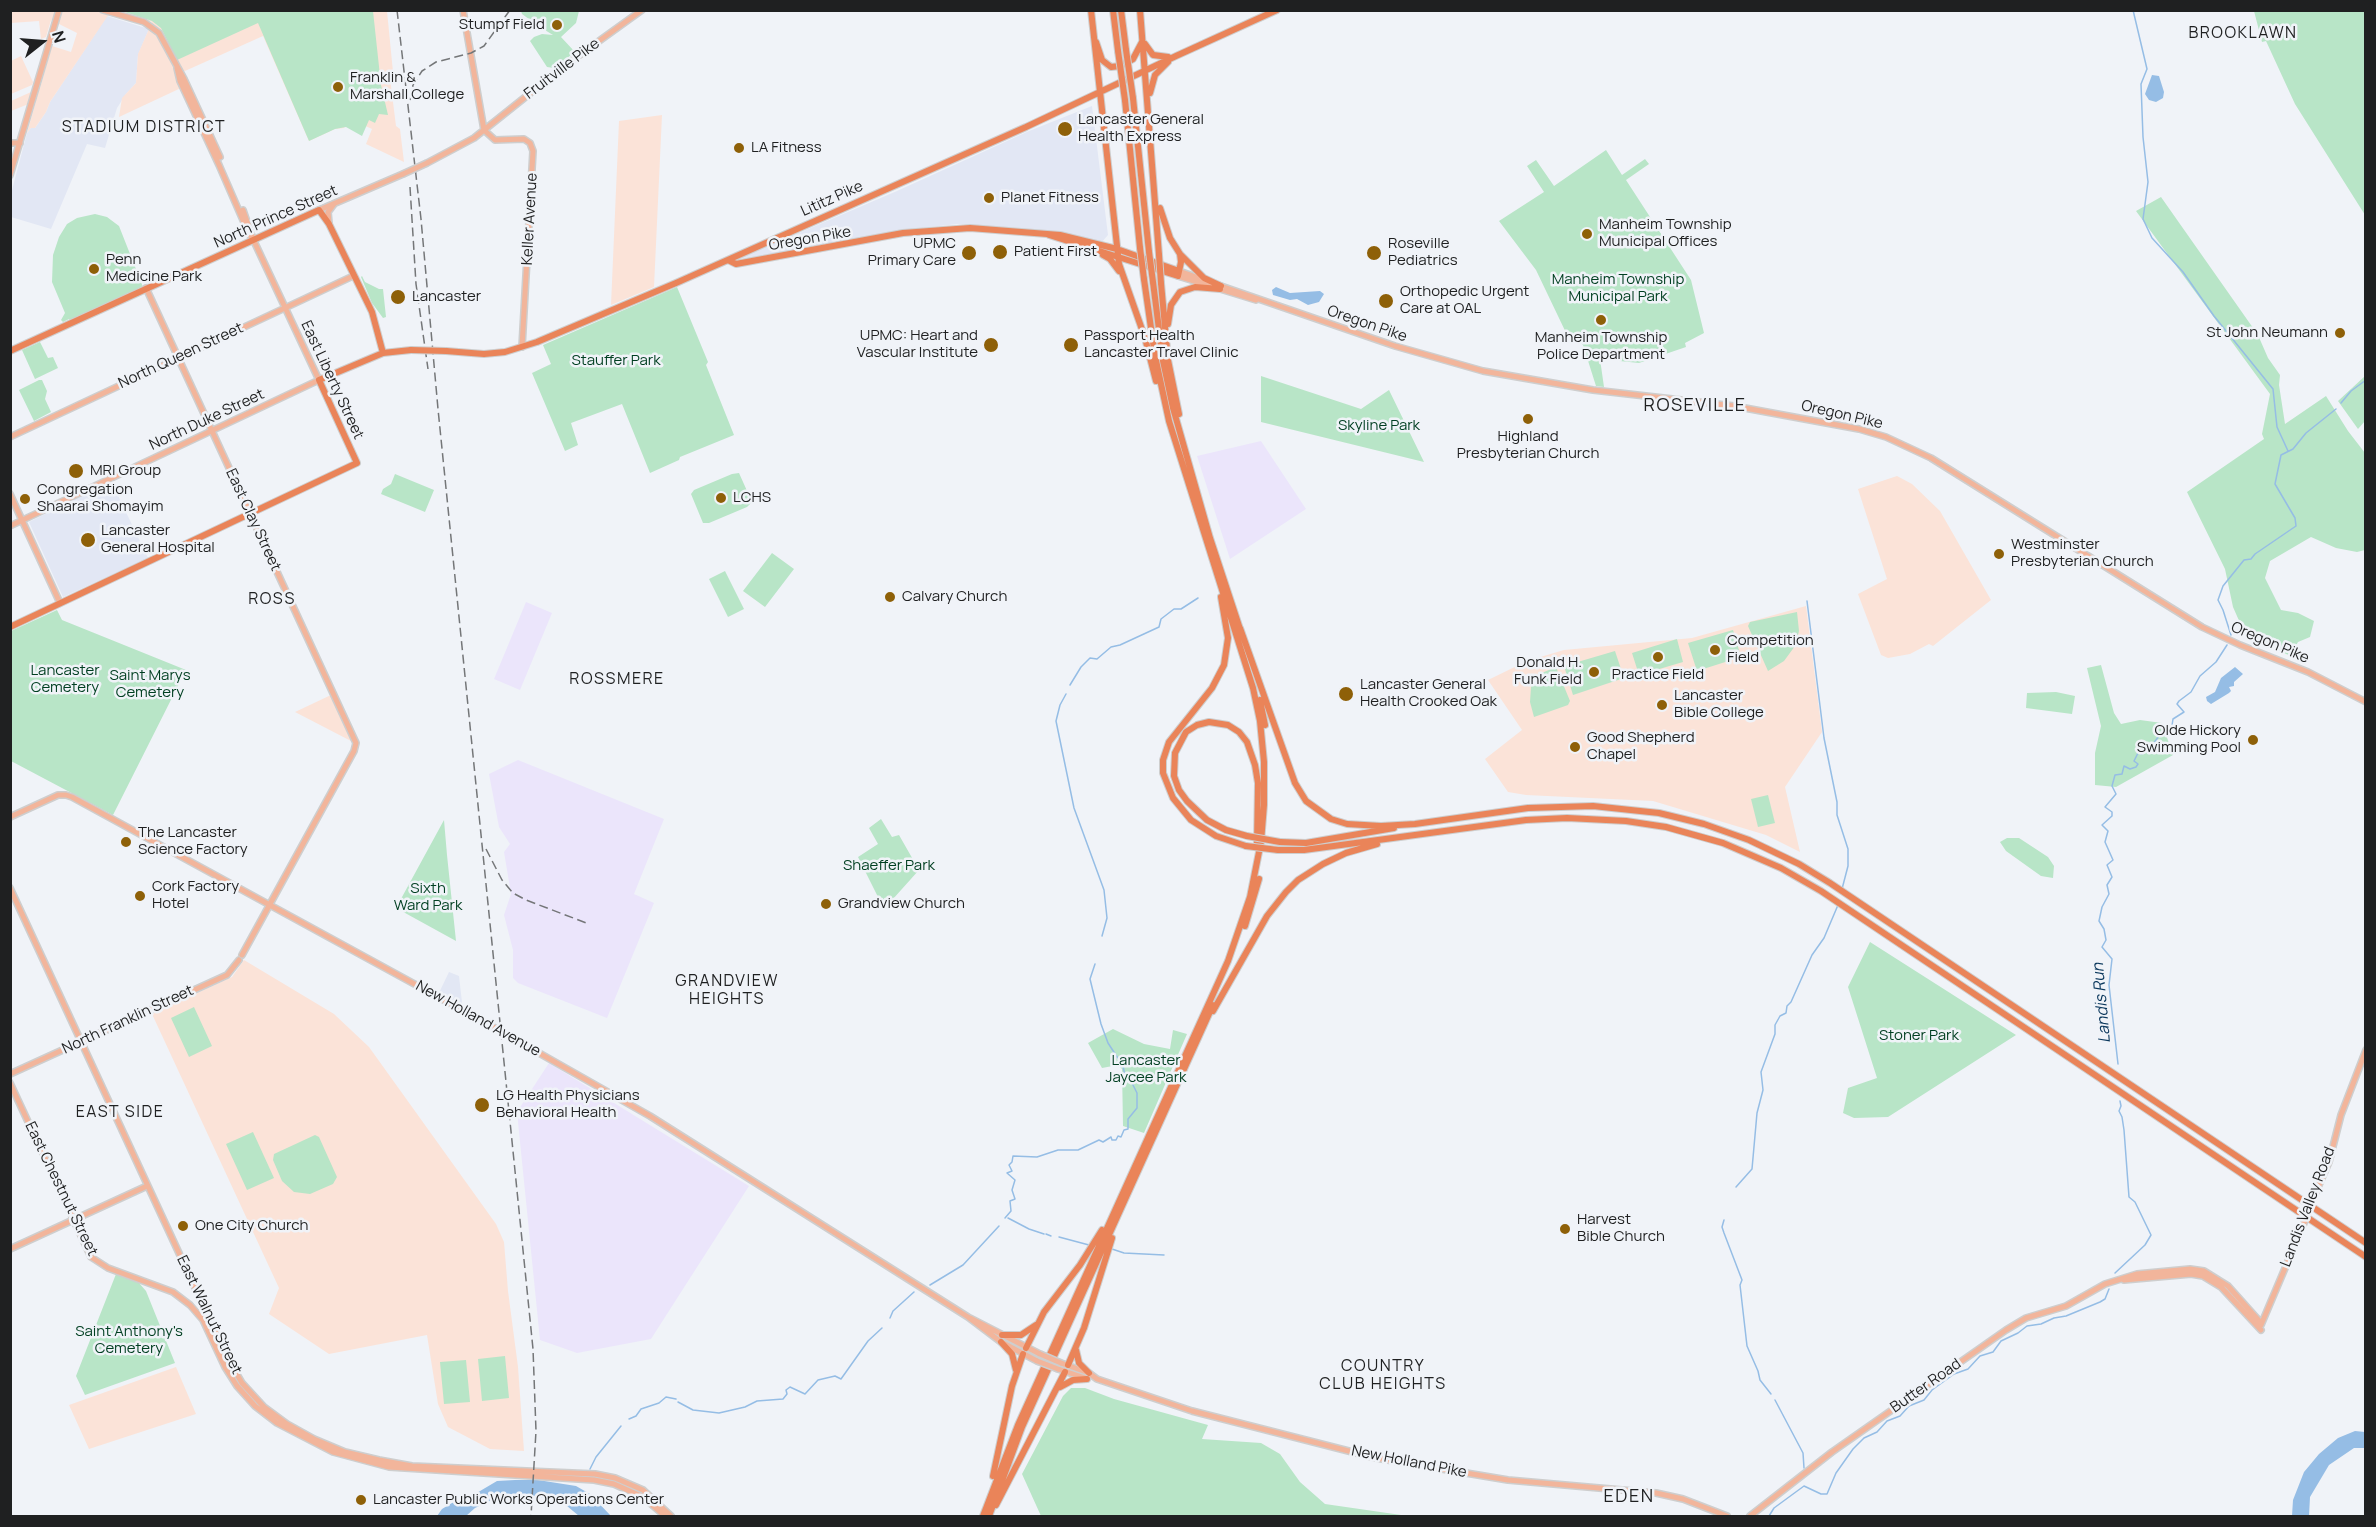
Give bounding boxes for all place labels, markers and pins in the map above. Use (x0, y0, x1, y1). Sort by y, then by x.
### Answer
place label: Stumpf Field (459, 16, 545, 34)
marker: Stumpf Field (550, 18, 564, 32)
place label: Franklin & Marshall College (350, 69, 464, 104)
marker: Franklin & Marshall College (331, 80, 345, 94)
place label: Lancaster General Health Express (1078, 111, 1204, 146)
marker: Lancaster General Health Express (1056, 120, 1074, 138)
place label: LA Fitness (751, 139, 822, 157)
marker: LA Fitness (732, 141, 746, 155)
place label: Planet Fitness (1001, 189, 1099, 207)
marker: Planet Fitness (982, 191, 996, 205)
place label: Manheim Township Municipal Offices (1599, 216, 1732, 251)
marker: Manheim Township Municipal Offices (1580, 227, 1594, 241)
place label: UPMC Primary Care (868, 235, 956, 270)
place label: Roseville Pediatrics (1388, 235, 1458, 270)
marker: Patient First (991, 243, 1009, 261)
place label: Patient First (1014, 243, 1097, 261)
marker: UPMC Primary Care (960, 244, 978, 262)
marker: Roseville Pediatrics (1365, 244, 1383, 262)
place label: Penn Medicine Park (106, 251, 202, 286)
marker: Penn Medicine Park (87, 262, 101, 276)
place label: Orthopedic Urgent Care at OAL (1400, 283, 1529, 318)
marker: Lancaster (389, 288, 407, 306)
place label: Lancaster (412, 288, 481, 306)
marker: Orthopedic Urgent Care at OAL (1377, 292, 1395, 310)
marker: Manheim Township Police Department (1594, 313, 1608, 327)
place label: St John Neumann (2206, 324, 2328, 342)
marker: St John Neumann (2333, 326, 2347, 340)
place label: UPMC: Heart and Vascular Institute (857, 327, 978, 362)
place label: Passport Health Lancaster Travel Clinic (1084, 327, 1239, 362)
place label: Manheim Township Police Department (1535, 329, 1667, 364)
marker: UPMC: Heart and Vascular Institute (982, 336, 1000, 354)
marker: Passport Health Lancaster Travel Clinic (1062, 336, 1080, 354)
marker: Highland Presbyterian Church (1521, 412, 1535, 426)
place label: Highland Presbyterian Church (1457, 428, 1599, 463)
marker: MRI Group (67, 462, 85, 480)
place label: MRI Group (90, 462, 161, 480)
place label: Congregation Shaarai Shomayim (37, 481, 164, 516)
place label: LCHS (733, 489, 771, 507)
marker: LCHS (714, 491, 728, 505)
marker: Congregation Shaarai Shomayim (18, 492, 32, 506)
place label: Lancaster General Hospital (101, 522, 215, 557)
marker: Lancaster General Hospital (79, 531, 97, 549)
place label: Westminster Presbyterian Church (2011, 536, 2154, 571)
marker: Westminster Presbyterian Church (1992, 547, 2006, 561)
place label: Calvary Church (902, 588, 1007, 606)
marker: Calvary Church (883, 590, 897, 604)
place label: Competition Field (1727, 632, 1814, 667)
marker: Competition Field (1708, 643, 1722, 657)
marker: Practice Field (1651, 650, 1665, 664)
place label: Donald H. Funk Field (1514, 654, 1582, 689)
marker: Donald H. Funk Field (1587, 665, 1601, 679)
place label: Practice Field (1612, 666, 1704, 684)
place label: Lancaster General Health Crooked Oak (1360, 676, 1497, 711)
marker: Lancaster General Health Crooked Oak (1337, 685, 1355, 703)
place label: Lancaster Bible College (1674, 687, 1764, 722)
marker: Lancaster Bible College (1655, 698, 1669, 712)
place label: Olde Hickory Swimming Pool (2137, 722, 2241, 757)
place label: Good Shepherd Chapel (1587, 729, 1695, 764)
marker: Olde Hickory Swimming Pool (2246, 733, 2260, 747)
marker: Good Shepherd Chapel (1568, 740, 1582, 754)
place label: The Lancaster Science Factory (138, 824, 248, 859)
marker: The Lancaster Science Factory (119, 835, 133, 849)
place label: Cork Factory Hotel (152, 878, 239, 913)
marker: Cork Factory Hotel (133, 889, 147, 903)
place label: Grandview Church (838, 895, 965, 913)
marker: Grandview Church (819, 897, 833, 911)
place label: LG Health Physicians Behavioral Health (496, 1087, 640, 1122)
marker: LG Health Physicians Behavioral Health (473, 1096, 491, 1114)
place label: Harvest Bible Church (1577, 1211, 1665, 1246)
place label: One City Church (195, 1217, 308, 1235)
marker: One City Church (176, 1219, 190, 1233)
marker: Harvest Bible Church (1558, 1222, 1572, 1236)
place label: Lancaster Public Works Operations Center (373, 1491, 664, 1509)
marker: Lancaster Public Works Operations Center (354, 1493, 368, 1507)

